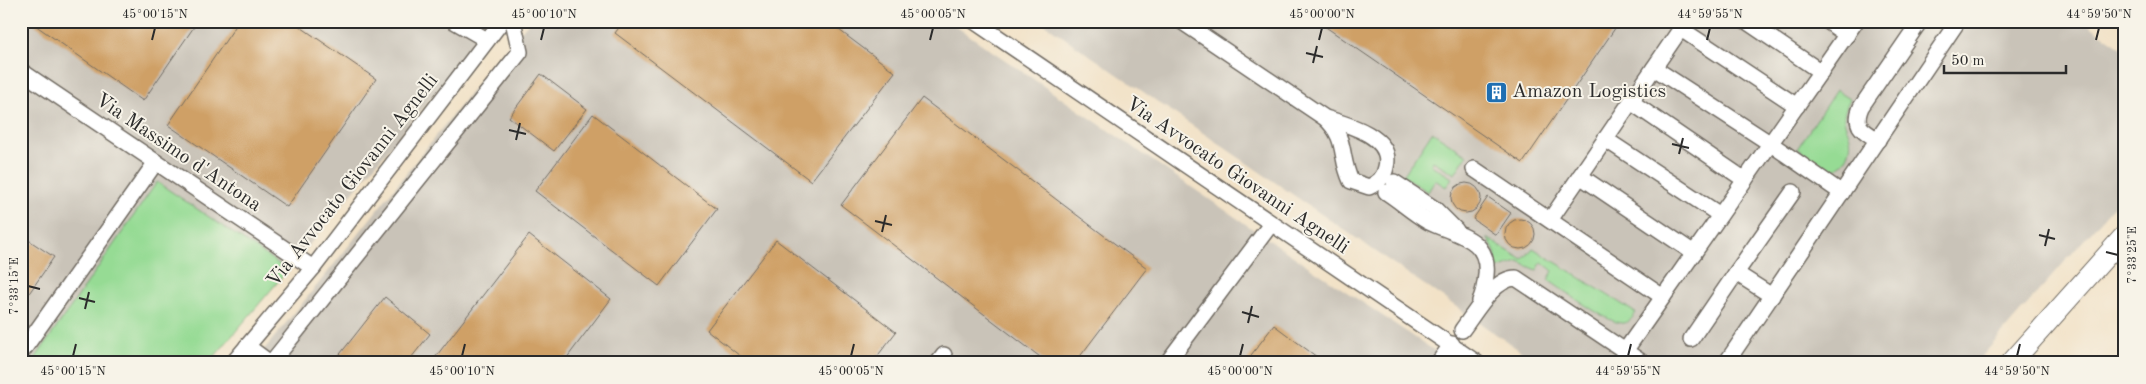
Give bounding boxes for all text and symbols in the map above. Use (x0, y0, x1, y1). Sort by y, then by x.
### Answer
text: 45°00'15"N (122, 8, 188, 21)
text: 45°00'10"N (511, 8, 577, 21)
text: 45°00'05"N (900, 8, 966, 21)
text: 45°00'00"N (1289, 8, 1355, 21)
text: 44°59'55"N (1677, 8, 1743, 21)
text: 44°59'50"N (2066, 8, 2132, 21)
scale bar (1944, 42, 2066, 74)
text: 50 m (1951, 54, 1985, 69)
street label: Via Avvocato Giovanni Agnelli (264, 71, 442, 291)
building icon: Amazon Logistics (1484, 80, 1508, 104)
place label: Amazon Logistics (1512, 82, 1666, 102)
street label: Via Massimo d'Antona (92, 90, 265, 216)
street label: Via Avvocato Giovanni Agnelli (1122, 94, 1352, 258)
text: 7°33'25"E (2126, 226, 2139, 284)
text: 7°33'15"E (8, 257, 21, 315)
text: 45°00'15"N (40, 365, 106, 378)
text: 45°00'10"N (429, 365, 495, 378)
text: 45°00'05"N (818, 365, 884, 378)
text: 45°00'00"N (1207, 365, 1273, 378)
text: 44°59'55"N (1595, 365, 1661, 378)
text: 44°59'50"N (1984, 365, 2050, 378)

